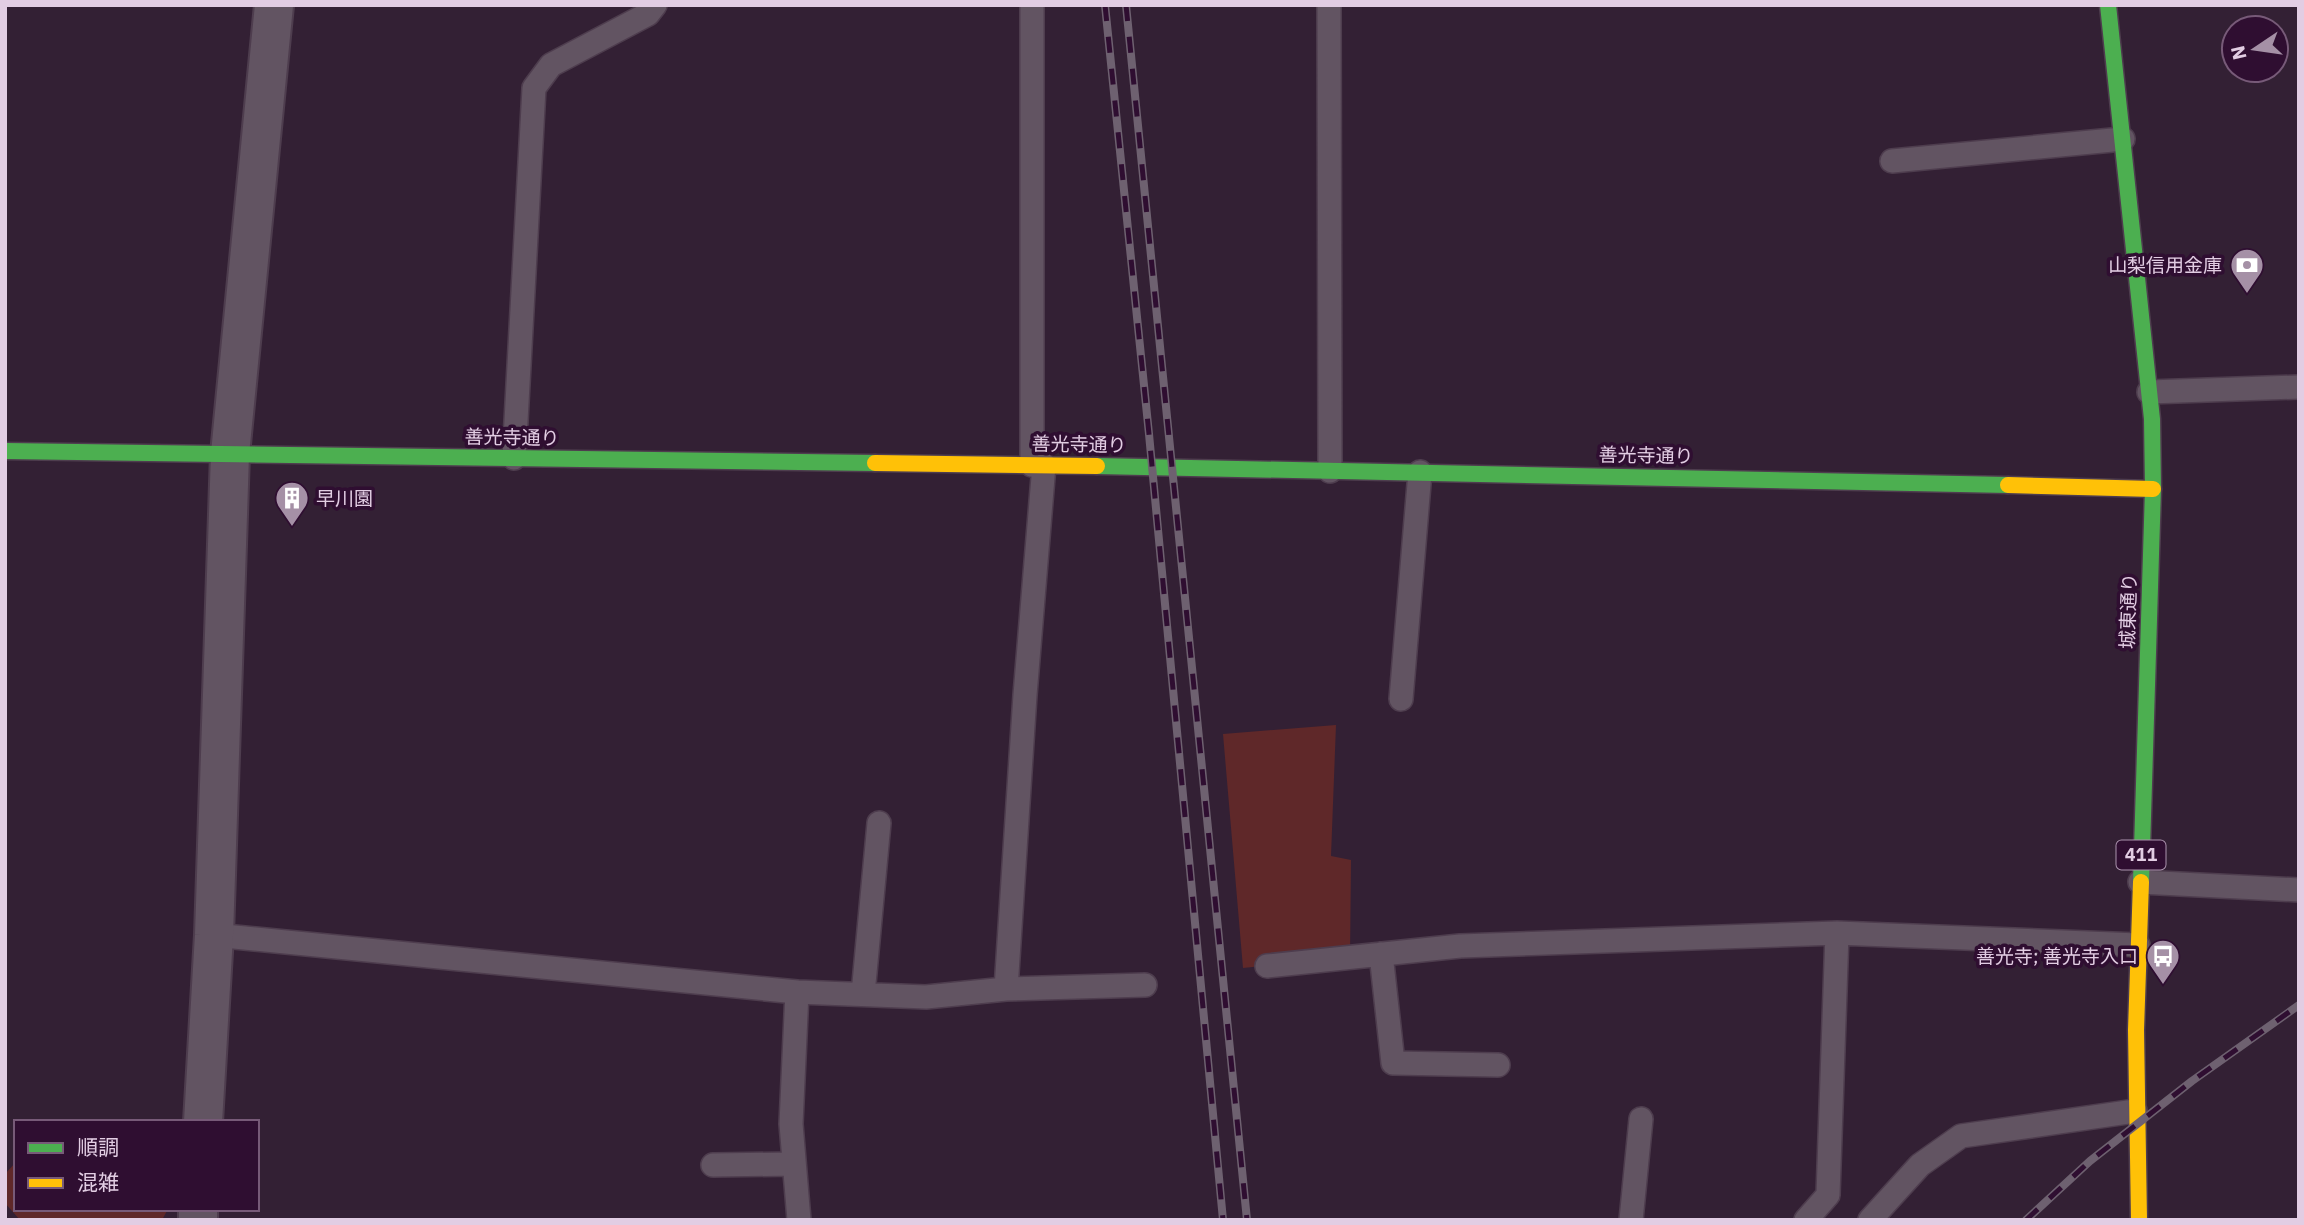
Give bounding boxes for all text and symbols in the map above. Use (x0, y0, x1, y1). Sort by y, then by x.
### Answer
north arrow (2220, 14, 2290, 84)
text: N (2225, 43, 2252, 62)
bank icon: 山梨信用金庫 (2228, 246, 2266, 295)
place label: 山梨信用金庫 (2108, 253, 2222, 277)
street label: 善光寺通り (464, 424, 560, 450)
street label: 善光寺通り (1031, 431, 1127, 457)
street label: 善光寺通り (1598, 442, 1694, 468)
building icon: 早川園 (273, 479, 311, 528)
place label: 早川園 (316, 486, 373, 510)
street label: 城東通り (2115, 573, 2141, 649)
road number: 411 (2116, 840, 2166, 870)
bus stop icon: 善光寺; 善光寺入口 (2144, 937, 2182, 986)
place label: 善光寺; 善光寺入口 (1976, 944, 2138, 968)
legend (14, 1120, 259, 1211)
text: 順調 (77, 1133, 119, 1161)
text: 混雑 (77, 1168, 119, 1196)

